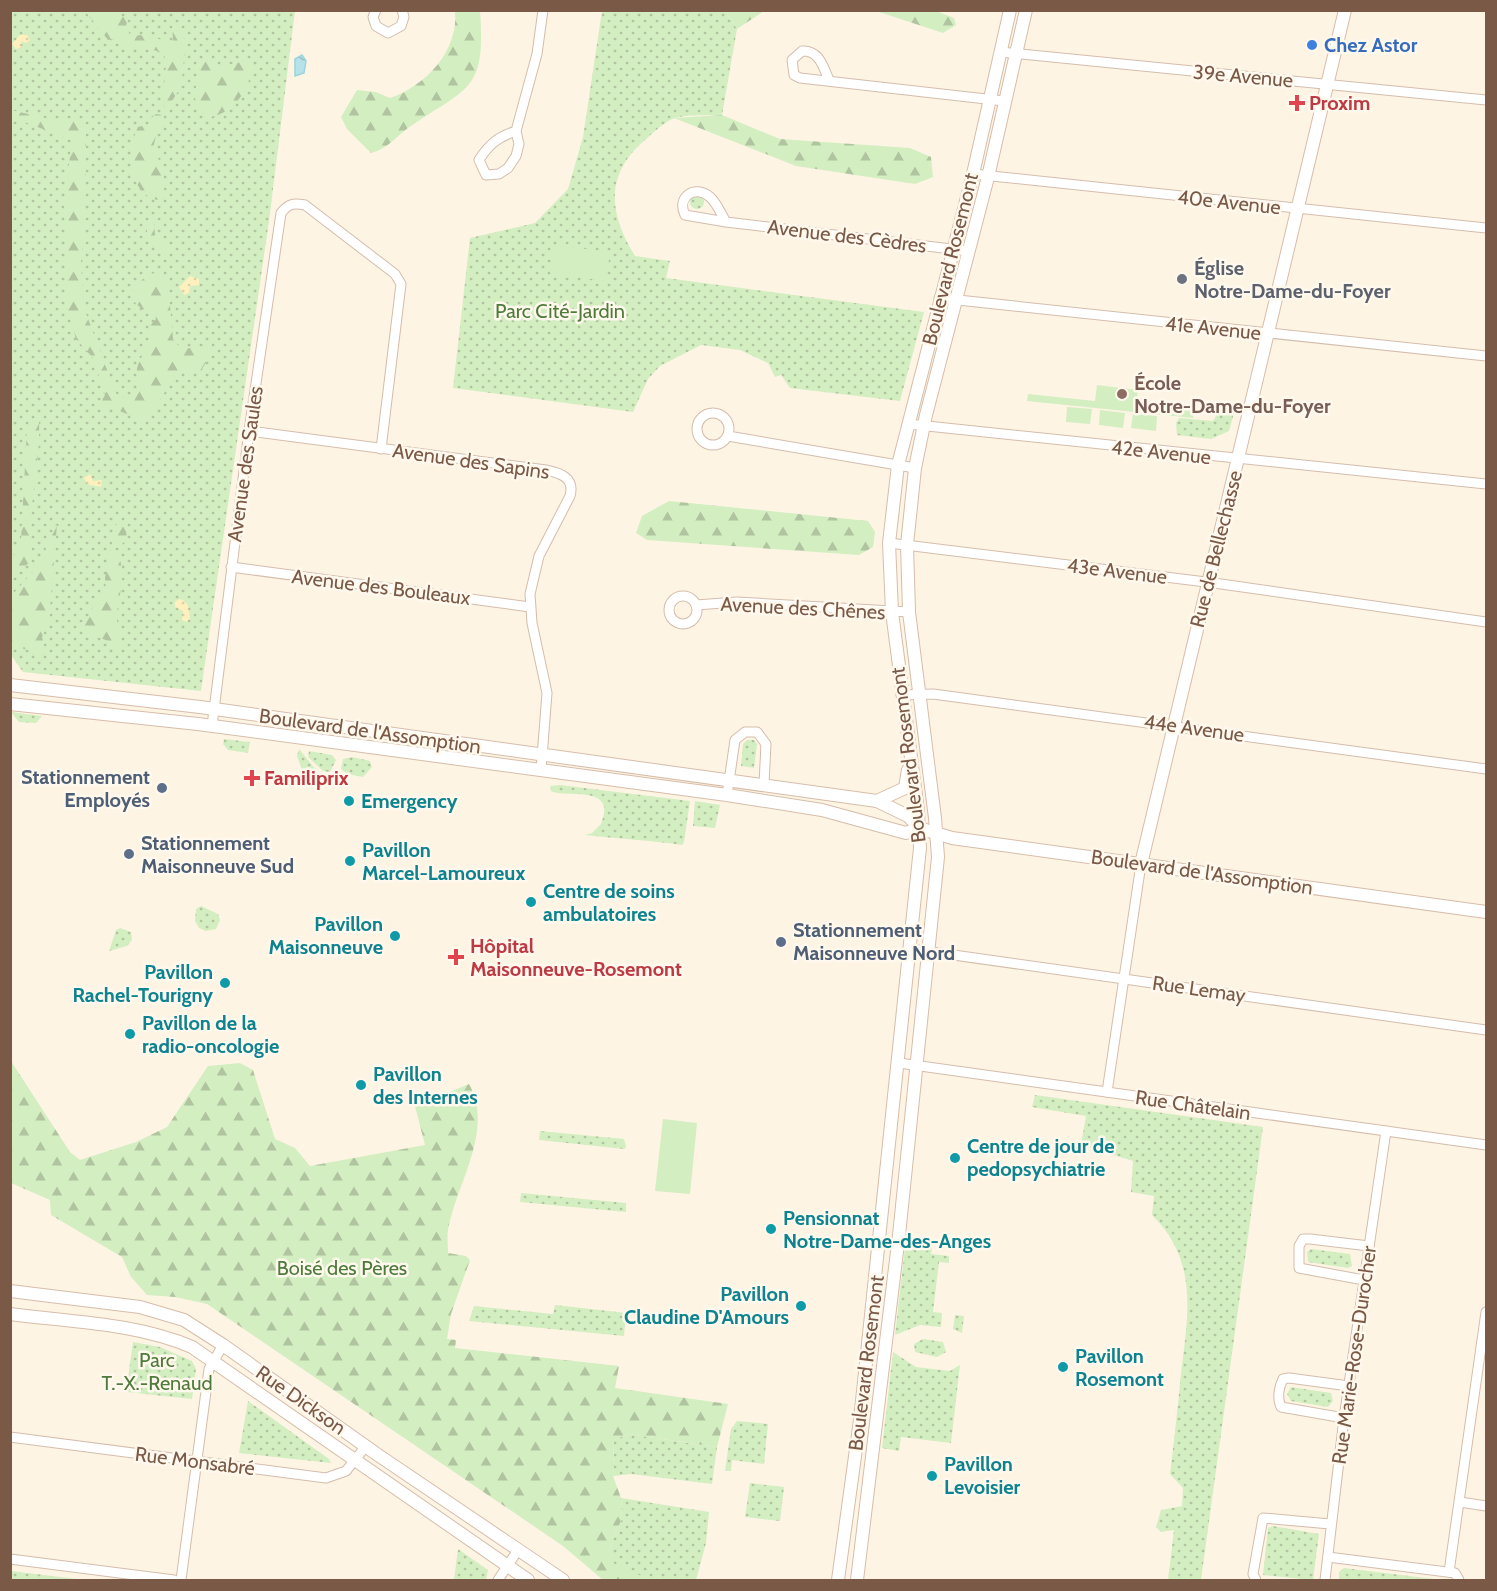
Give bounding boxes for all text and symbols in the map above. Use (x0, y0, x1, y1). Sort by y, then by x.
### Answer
place label: Chez Astor (1324, 33, 1418, 57)
marker: Chez Astor (1305, 38, 1319, 52)
street label: 39e Avenue (1192, 60, 1294, 92)
place label: Proxim (1309, 91, 1370, 115)
marker: Proxim (1290, 96, 1304, 110)
street label: Boulevard Rosemont (917, 170, 983, 348)
street label: 40e Avenue (1176, 185, 1282, 219)
street label: Avenue des Cèdres (766, 214, 928, 258)
place label: Église Notre-Dame-du-Foyer (1194, 256, 1391, 303)
marker: Église Notre-Dame-du-Foyer (1175, 272, 1189, 286)
park label: Parc Cité-Jardin (495, 299, 625, 323)
street label: 41e Avenue (1164, 311, 1262, 345)
place label: École Notre-Dame-du-Foyer (1134, 371, 1331, 418)
street label: Avenue des Saules (222, 385, 268, 543)
marker: École Notre-Dame-du-Foyer (1115, 387, 1129, 401)
street label: 42e Avenue (1110, 435, 1212, 469)
street label: Avenue des Sapins (391, 438, 551, 484)
street label: Rue de Bellechasse (1185, 468, 1247, 630)
street label: 43e Avenue (1066, 553, 1168, 589)
street label: Avenue des Bouleaux (290, 564, 472, 610)
street label: Avenue des Chênes (720, 592, 886, 624)
street label: Boulevard Rosemont (885, 666, 931, 844)
street label: Boulevard de l'Assomption (258, 704, 482, 758)
street label: 44e Avenue (1142, 709, 1246, 747)
place label: Stationnement Employés (21, 765, 150, 812)
place label: Familiprix (264, 766, 349, 790)
marker: Familiprix (245, 771, 259, 785)
marker: Stationnement Employés (155, 781, 169, 795)
place label: Emergency (361, 789, 458, 813)
marker: Emergency (342, 794, 356, 808)
place label: Stationnement Maisonneuve Sud (141, 831, 294, 878)
place label: Pavillon Marcel-Lamoureux (362, 838, 525, 885)
street label: Boulevard de l'Assomption (1090, 845, 1314, 899)
marker: Stationnement Maisonneuve Sud (122, 847, 136, 861)
marker: Pavillon Marcel-Lamoureux (343, 854, 357, 868)
place label: Centre de soins ambulatoires (543, 879, 675, 926)
marker: Centre de soins ambulatoires (524, 895, 538, 909)
place label: Pavillon Maisonneuve (268, 912, 383, 959)
place label: Stationnement Maisonneuve Nord (793, 918, 955, 965)
marker: Pavillon Maisonneuve (388, 929, 402, 943)
place label: Hôpital Maisonneuve-Rosemont (470, 934, 682, 981)
marker: Stationnement Maisonneuve Nord (774, 935, 788, 949)
marker: Hôpital Maisonneuve-Rosemont (447, 948, 465, 966)
place label: Pavillon Rachel-Tourigny (72, 960, 213, 1007)
street label: Rue Lemay (1151, 971, 1247, 1007)
marker: Pavillon Rachel-Tourigny (218, 976, 232, 990)
place label: Pavillon de la radio-oncologie (142, 1011, 279, 1058)
marker: Pavillon de la radio-oncologie (123, 1027, 137, 1041)
place label: Pavillon des Internes (373, 1062, 478, 1109)
marker: Pavillon des Internes (354, 1078, 368, 1092)
street label: Rue Châtelain (1134, 1085, 1252, 1125)
place label: Centre de jour de pedopsychiatrie (967, 1134, 1115, 1181)
marker: Centre de jour de pedopsychiatrie (948, 1151, 962, 1165)
place label: Pensionnat Notre-Dame-des-Anges (783, 1206, 991, 1253)
marker: Pensionnat Notre-Dame-des-Anges (764, 1222, 778, 1236)
street label: Rue Marie-Rose-Durocher (1327, 1244, 1381, 1466)
park label: Boisé des Pères (277, 1256, 407, 1280)
street label: Boulevard Rosemont (843, 1274, 889, 1452)
place label: Pavillon Claudine D'Amours (624, 1282, 789, 1329)
marker: Pavillon Claudine D'Amours (794, 1299, 808, 1313)
place label: Pavillon Rosemont (1075, 1344, 1164, 1391)
park label: Parc T.-X.-Renaud (102, 1348, 212, 1395)
street label: Rue Dickson (251, 1360, 351, 1440)
marker: Pavillon Rosemont (1056, 1360, 1070, 1374)
street label: Rue Monsabré (134, 1442, 256, 1480)
place label: Pavillon Levoisier (944, 1452, 1021, 1499)
marker: Pavillon Levoisier (925, 1469, 939, 1483)

